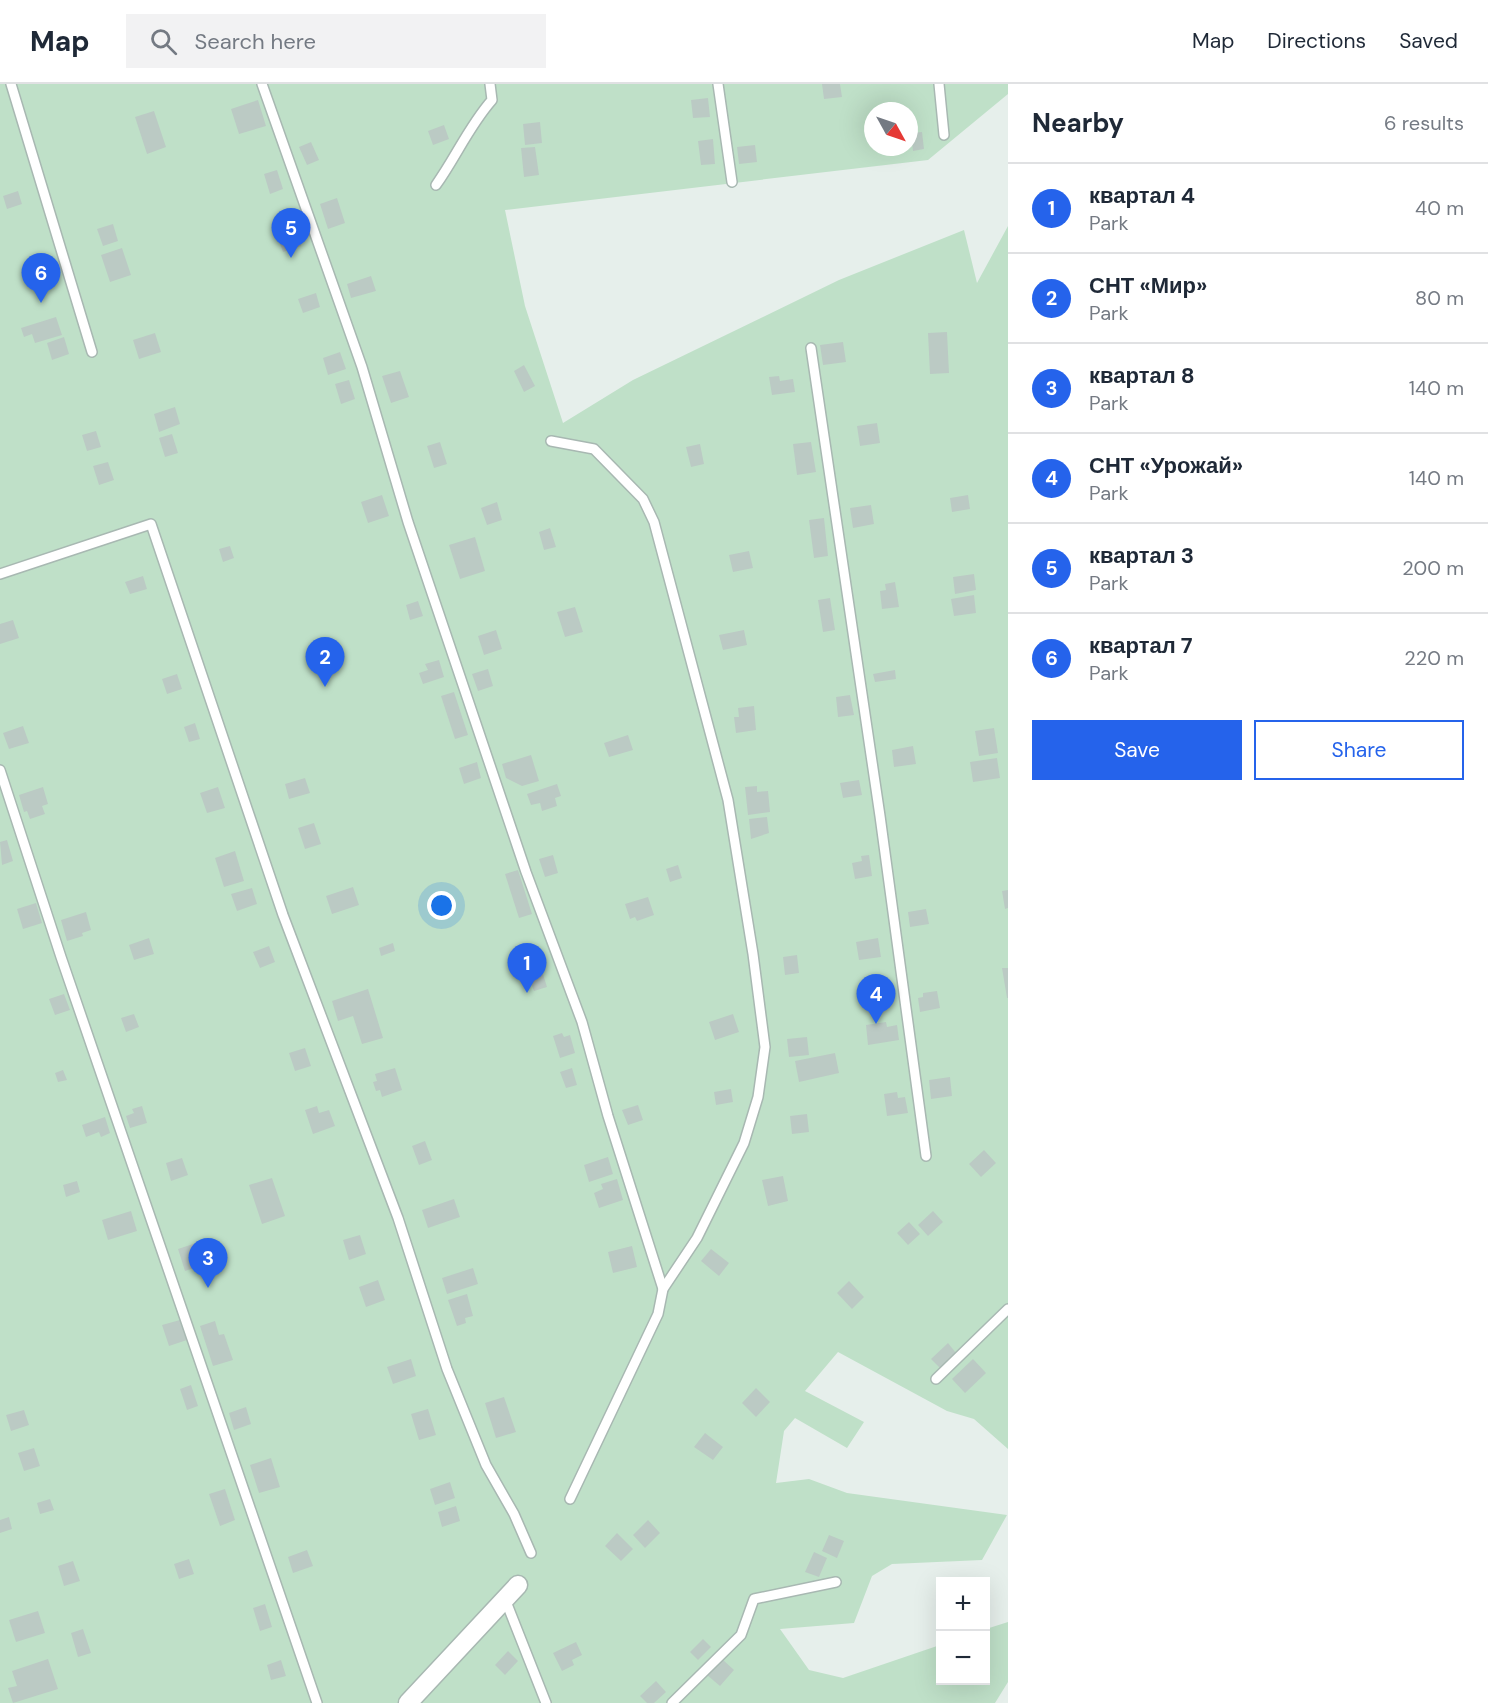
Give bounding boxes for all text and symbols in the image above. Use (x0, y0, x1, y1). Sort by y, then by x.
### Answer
search box (126, 14, 546, 68)
text: Map (30, 23, 90, 60)
icon: search (147, 25, 180, 58)
text: Search here (195, 27, 316, 56)
text: Map (1192, 27, 1234, 55)
text: Directions (1267, 27, 1366, 55)
text: Saved (1399, 27, 1458, 55)
north arrow (864, 102, 918, 156)
text: Nearby (1032, 106, 1124, 140)
text: 6 results (1384, 110, 1464, 136)
text: квартал 4 (1089, 181, 1195, 210)
text: 1 (1048, 195, 1055, 221)
text: 40 m (1415, 195, 1464, 221)
pin: 5 (272, 208, 310, 258)
text: Park (1089, 210, 1129, 236)
pin: 6 (22, 254, 60, 303)
text: СНТ «Мир» (1089, 271, 1207, 300)
text: 2 (1046, 285, 1057, 311)
text: 80 m (1415, 285, 1464, 311)
text: Park (1089, 300, 1129, 326)
text: квартал 8 (1089, 361, 1195, 390)
text: 3 (1045, 375, 1058, 401)
text: 140 m (1409, 375, 1464, 401)
text: Park (1089, 390, 1129, 416)
text: СНТ «Урожай» (1089, 451, 1243, 480)
text: 4 (1045, 465, 1058, 491)
text: 140 m (1409, 465, 1464, 491)
text: Park (1089, 480, 1129, 506)
text: квартал 3 (1089, 541, 1194, 570)
text: 5 (1045, 555, 1058, 581)
text: 200 m (1402, 555, 1464, 581)
text: Park (1089, 570, 1129, 596)
text: квартал 7 (1089, 631, 1193, 660)
pin: 2 (306, 638, 344, 687)
text: 6 (1045, 645, 1058, 671)
text: 220 m (1404, 645, 1464, 671)
text: Park (1089, 660, 1129, 686)
button: Save (1032, 720, 1242, 780)
button: Share (1254, 720, 1464, 780)
your location (427, 891, 456, 920)
pin: 1 (508, 944, 546, 993)
pin: 4 (856, 974, 896, 1024)
pin: 3 (188, 1238, 228, 1288)
map controls (936, 1577, 990, 1685)
button: + (936, 1577, 990, 1631)
button: − (936, 1631, 990, 1685)

